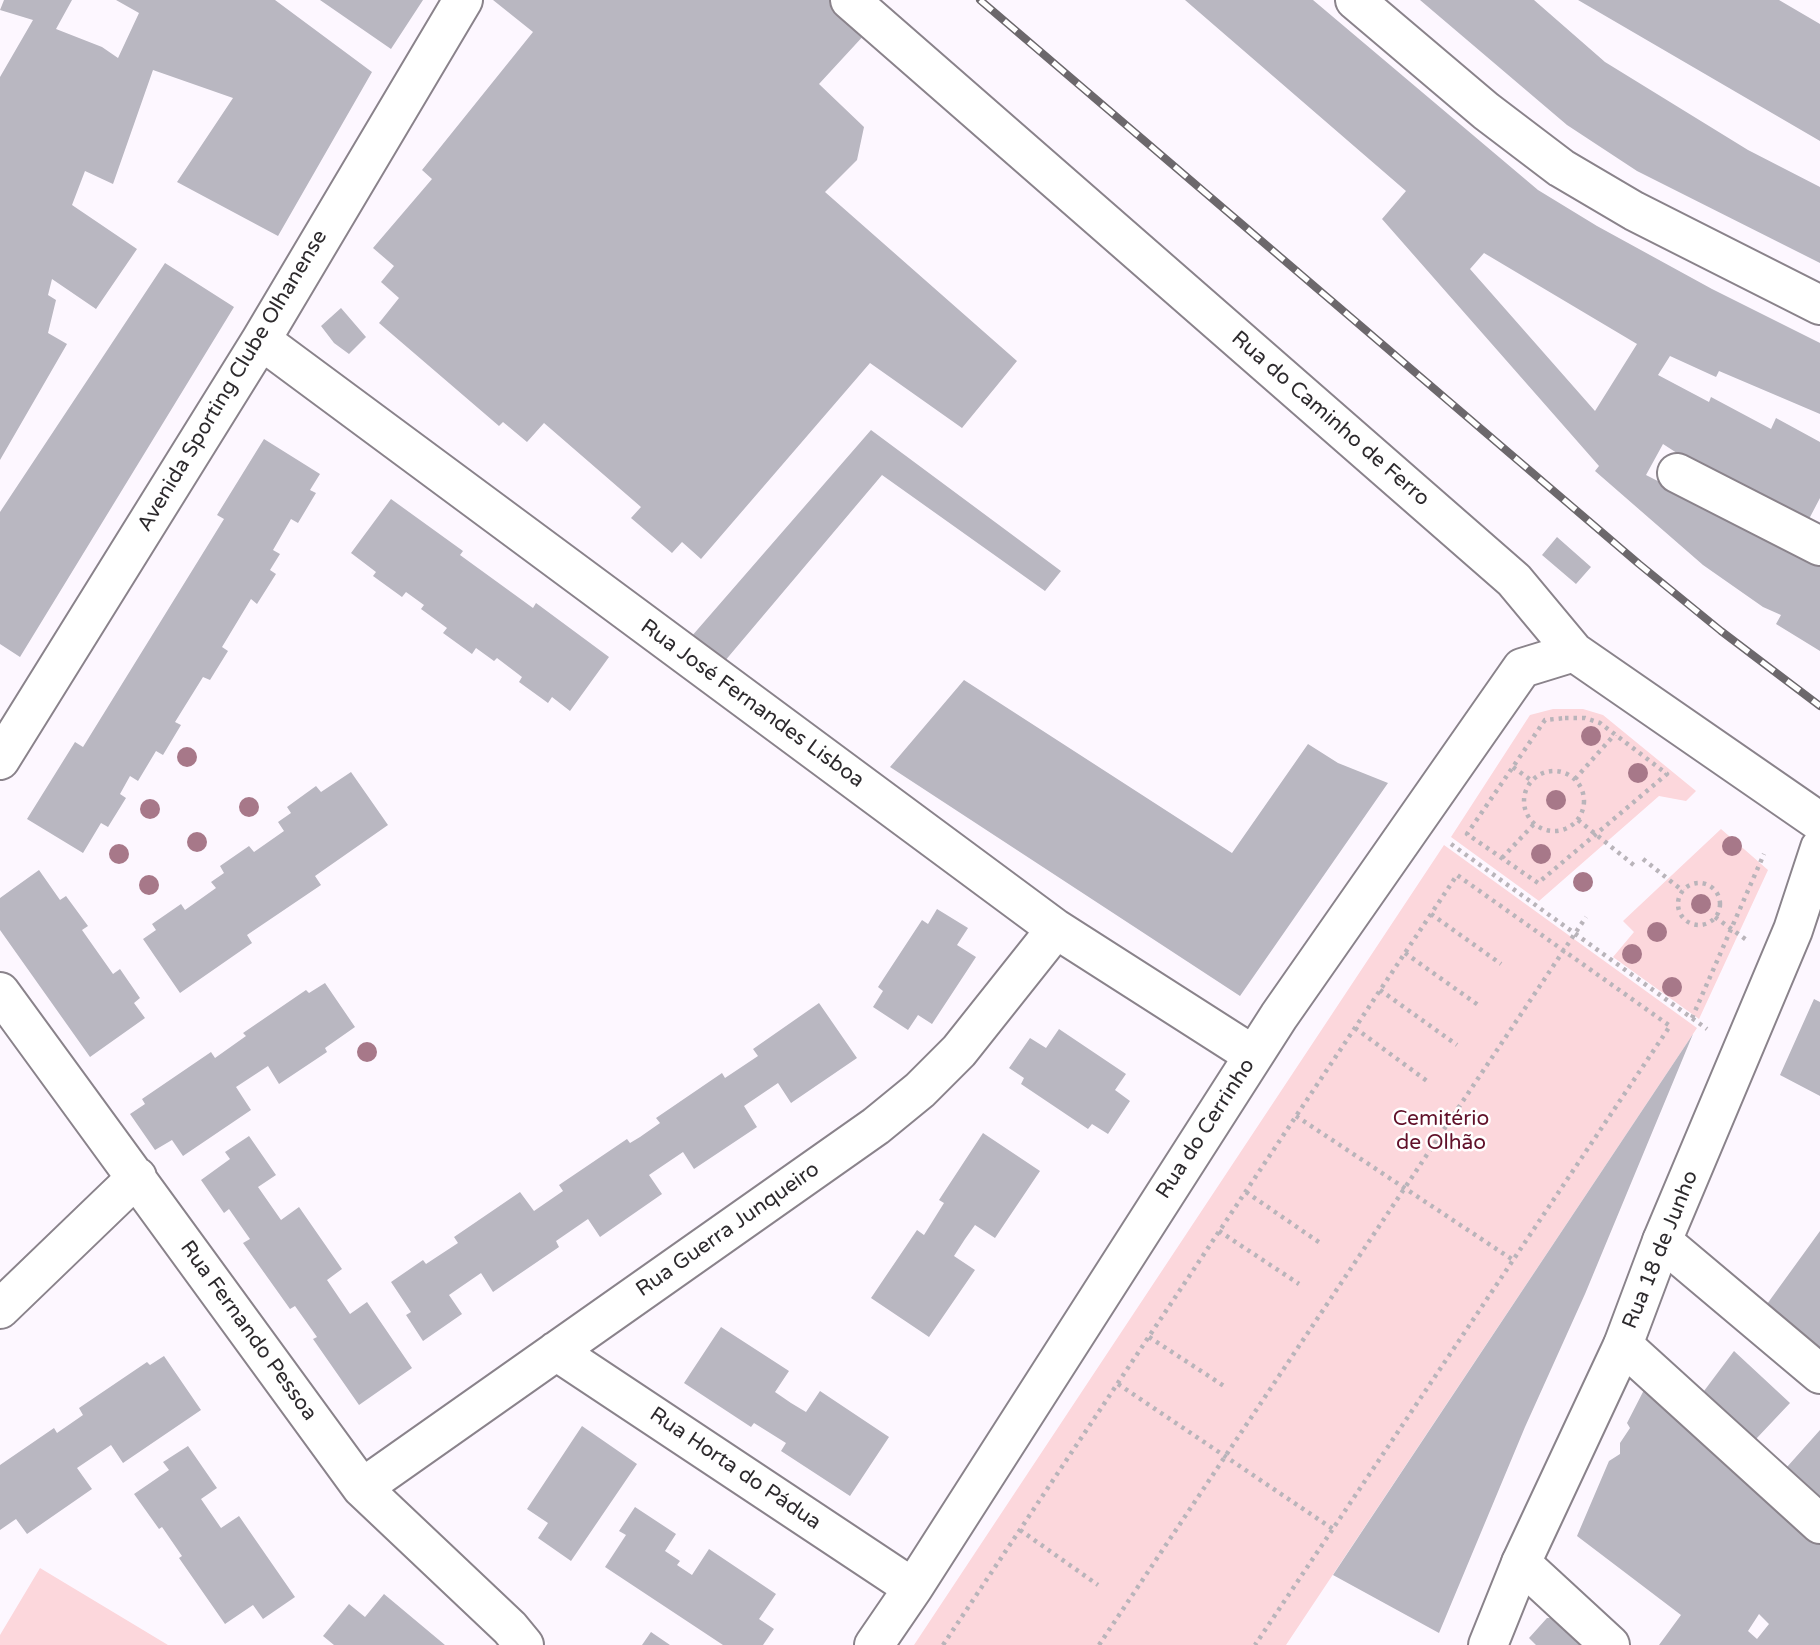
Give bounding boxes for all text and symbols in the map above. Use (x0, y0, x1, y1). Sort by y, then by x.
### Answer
street label: Avenida Sporting Clube Olhanense (133, 226, 333, 536)
street label: Rua do Caminho de Ferro (1226, 326, 1434, 512)
street label: Rua José Fernandes Lisboa (635, 614, 869, 794)
street label: Rua do Cerrinho (1151, 1054, 1261, 1204)
park label: Cemitério de Olhão (1393, 1106, 1489, 1156)
street label: Rua Guerra Junqueiro (632, 1157, 824, 1303)
street label: Rua 18 de Junho (1618, 1167, 1704, 1333)
street label: Rua Fernando Pessoa (174, 1236, 322, 1426)
street label: Rua Horta do Pádua (644, 1402, 826, 1536)

